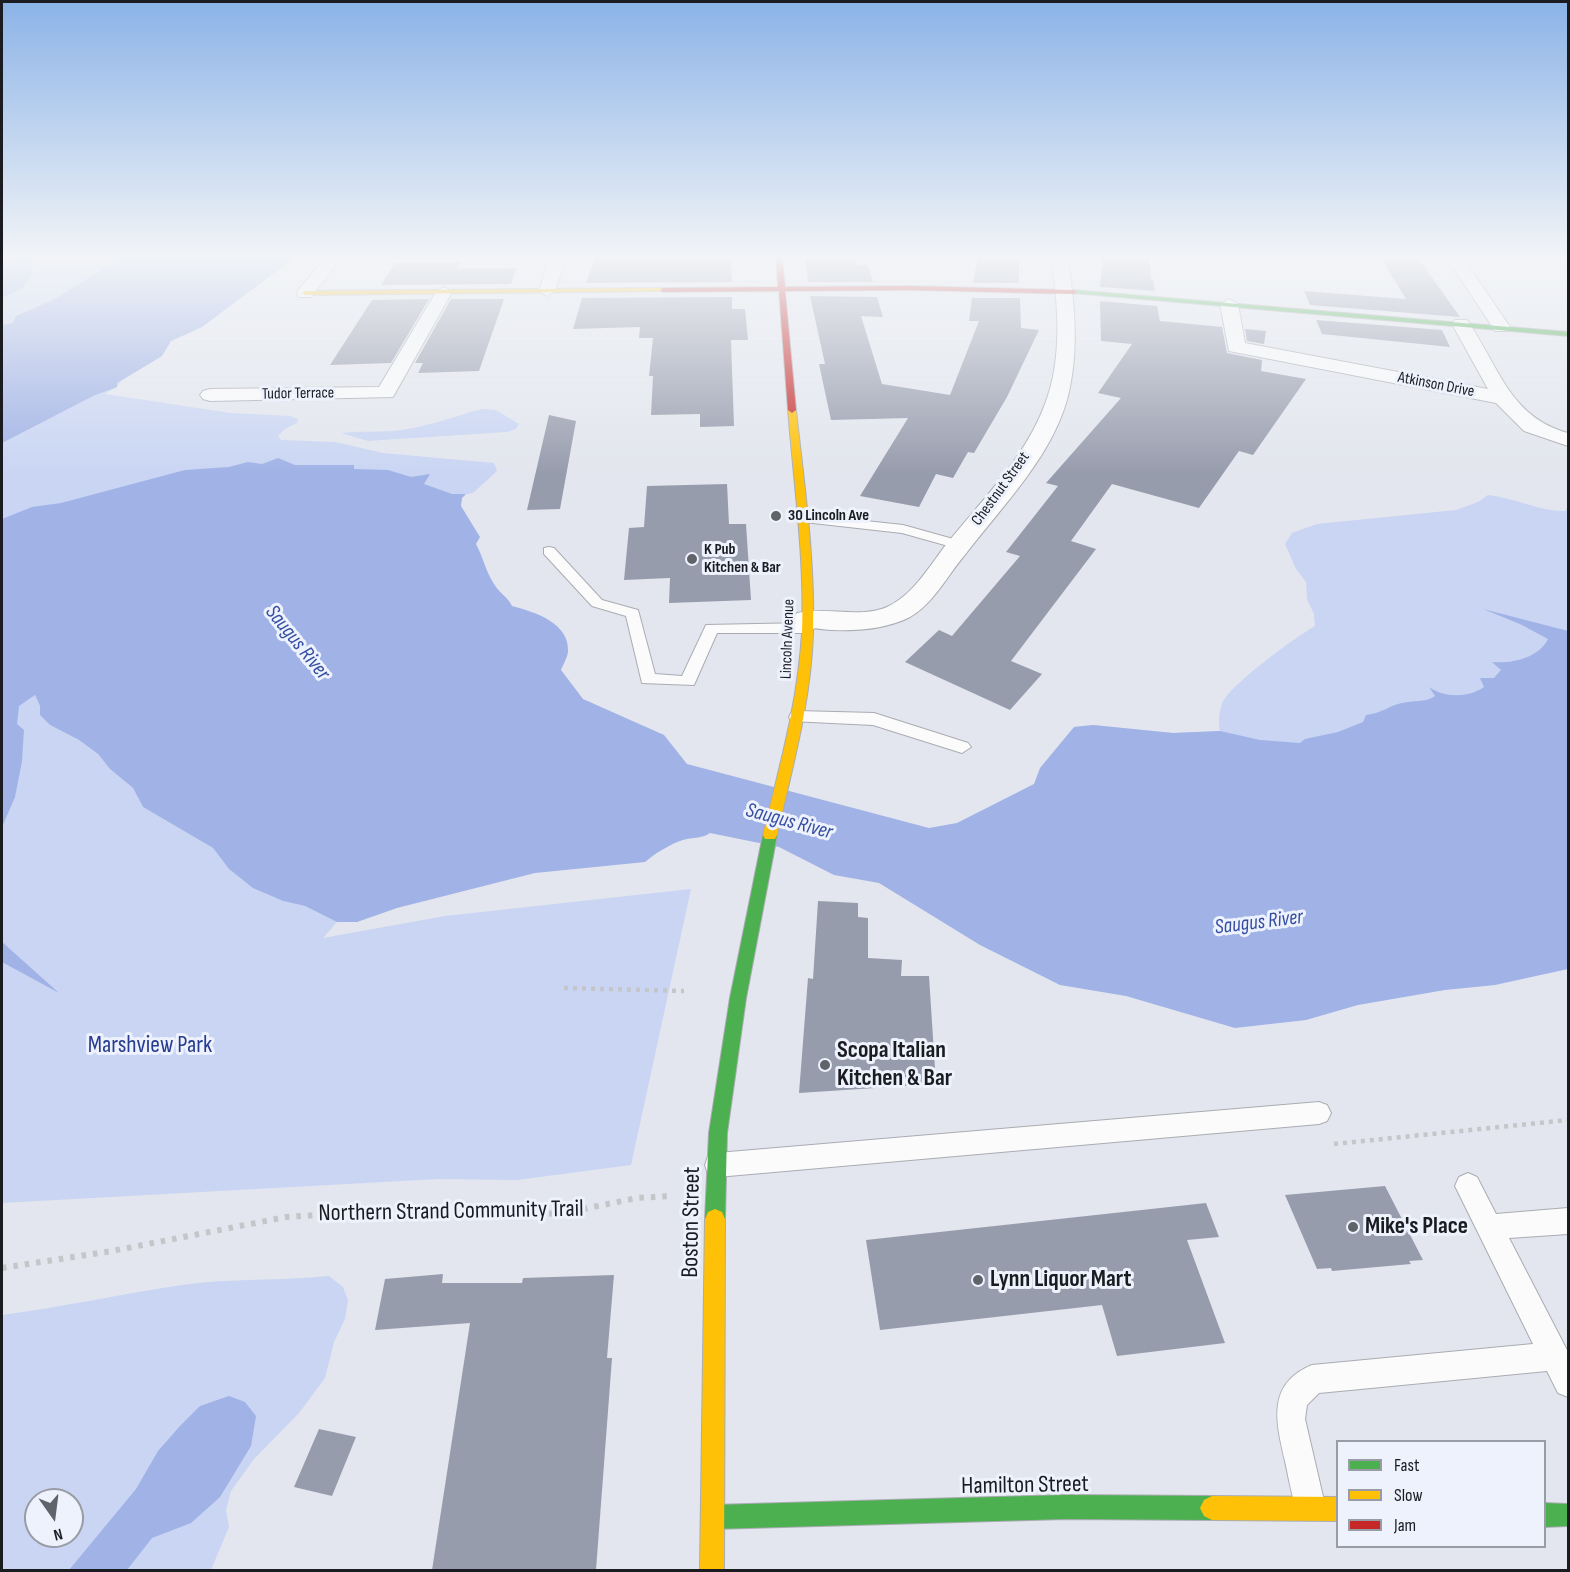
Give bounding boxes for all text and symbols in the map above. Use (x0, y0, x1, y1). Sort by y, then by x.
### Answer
street label: Atkinson Drive (1396, 368, 1476, 402)
street label: Tudor Terrace (262, 384, 334, 404)
street label: Chestnut Street (968, 448, 1034, 530)
place label: 30 Lincoln Ave (788, 506, 869, 526)
marker: 30 Lincoln Ave (769, 509, 783, 523)
place label: K Pub Kitchen & Bar (704, 540, 781, 578)
marker: K Pub Kitchen & Bar (685, 552, 699, 566)
street label: Lincoln Avenue (777, 599, 799, 679)
water label: Saugus River (259, 601, 335, 685)
water label: Saugus River (743, 798, 835, 846)
water label: Saugus River (1213, 905, 1305, 941)
park label: Marshview Park (88, 1032, 212, 1060)
place label: Scopa Italian Kitchen & Bar (837, 1037, 952, 1093)
marker: Scopa Italian Kitchen & Bar (818, 1058, 832, 1072)
street label: Boston Street (677, 1166, 707, 1278)
street label: Northern Strand Community Trail (318, 1195, 584, 1229)
place label: Mike's Place (1365, 1213, 1468, 1241)
marker: Mike's Place (1346, 1220, 1360, 1234)
place label: Lynn Liquor Mart (990, 1266, 1131, 1294)
marker: Lynn Liquor Mart (971, 1273, 985, 1287)
legend (1336, 1440, 1546, 1548)
text: Fast (1394, 1455, 1419, 1476)
street label: Hamilton Street (961, 1470, 1089, 1502)
text: Slow (1394, 1485, 1423, 1506)
north arrow (24, 1488, 84, 1548)
text: Jam (1394, 1515, 1416, 1536)
text: N (52, 1524, 64, 1544)

